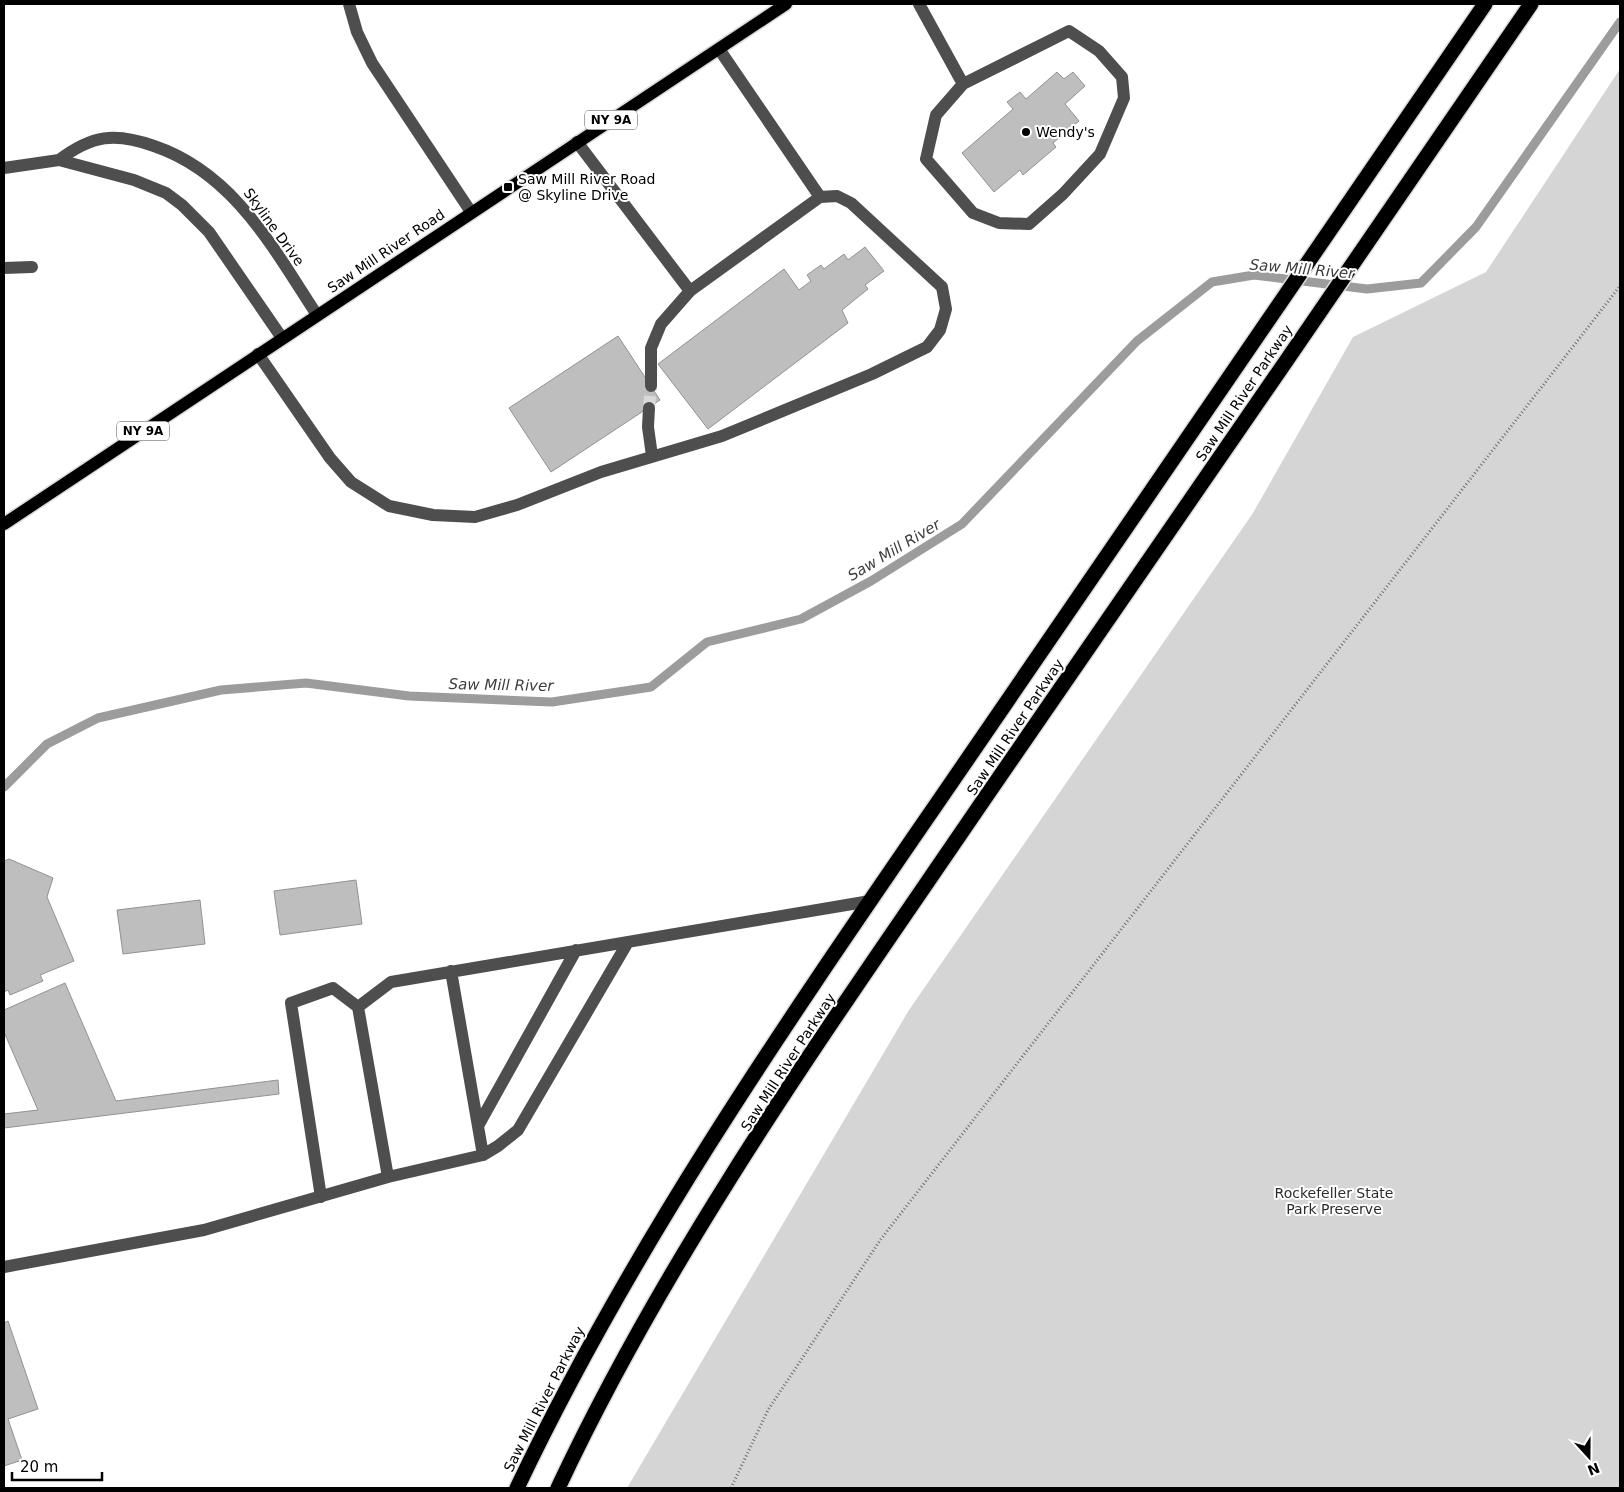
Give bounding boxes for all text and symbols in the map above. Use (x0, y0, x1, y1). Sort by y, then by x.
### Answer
road number: NY 9A (585, 110, 637, 130)
place label: Wendy's (1036, 124, 1095, 140)
marker: Wendy's (1020, 126, 1032, 138)
place label: Saw Mill River Road @ Skyline Drive (518, 171, 655, 203)
marker: Saw Mill River Road @ Skyline Drive (502, 181, 514, 193)
street label: Skyline Drive (241, 185, 307, 269)
street label: Saw Mill River Road (325, 206, 447, 296)
water label: Saw Mill River (1249, 255, 1356, 283)
street label: Saw Mill River Parkway (1192, 322, 1296, 464)
road number: NY 9A (117, 422, 169, 441)
water label: Saw Mill River (844, 515, 944, 585)
street label: Saw Mill River Parkway (963, 656, 1067, 798)
water label: Saw Mill River (448, 675, 554, 695)
street label: Saw Mill River Parkway (737, 990, 839, 1134)
park label: Rockefeller State Park Preserve (1275, 1185, 1393, 1217)
street label: Saw Mill River Parkway (500, 1324, 588, 1474)
north arrow (1564, 1432, 1614, 1482)
scale bar (12, 1450, 102, 1482)
text: 20 m (20, 1458, 58, 1476)
text: N (1585, 1460, 1602, 1479)

